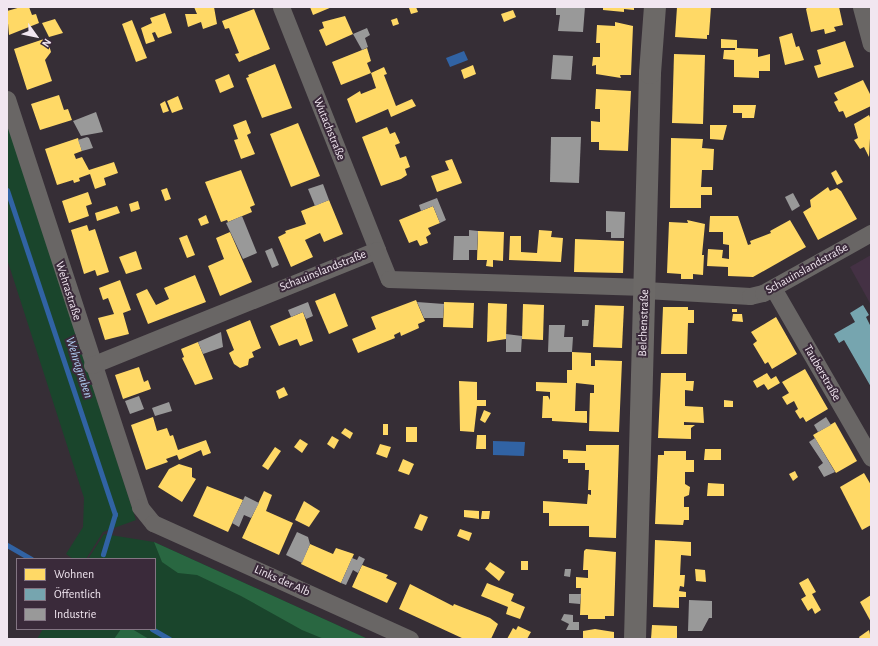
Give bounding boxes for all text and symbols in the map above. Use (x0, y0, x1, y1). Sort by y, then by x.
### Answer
north arrow (16, 16, 56, 56)
text: N (40, 37, 53, 49)
street label: Wutachstraße (310, 96, 348, 162)
street label: Schauinslandstraße (763, 240, 851, 298)
street label: Schauinslandstraße (278, 247, 368, 295)
street label: Wehrastraße (52, 260, 84, 322)
street label: Belchenstraße (636, 289, 652, 357)
water label: Wehragraben (61, 335, 95, 401)
street label: Tauberstraße (800, 343, 844, 403)
legend (16, 558, 156, 630)
street label: Links der Alb (252, 562, 312, 600)
text: Wohnen (54, 568, 94, 580)
text: Öffentlich (54, 588, 101, 600)
text: Industrie (54, 608, 96, 620)

